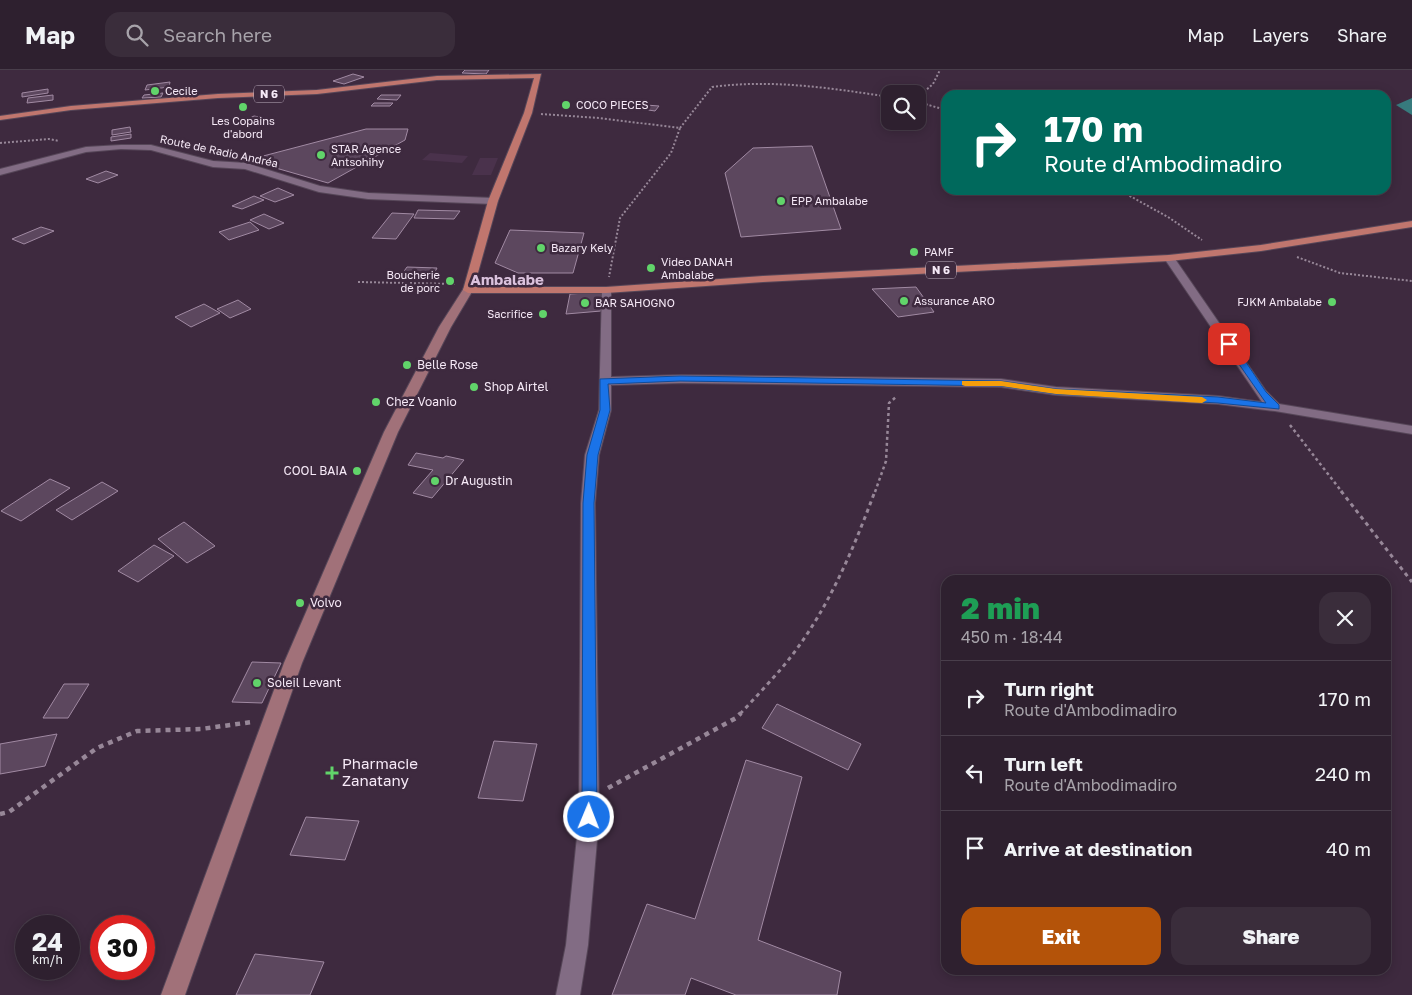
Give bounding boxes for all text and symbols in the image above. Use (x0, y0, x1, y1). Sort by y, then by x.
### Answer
search box (105, 12, 455, 57)
text: Map (25, 20, 75, 49)
icon: search (123, 21, 151, 49)
text: Search here (163, 23, 272, 46)
text: Map (1187, 24, 1224, 46)
text: Layers (1252, 24, 1309, 46)
text: Share (1337, 24, 1387, 46)
place label: Cecile (165, 84, 198, 97)
marker: Cecile (149, 85, 161, 97)
road number: N 6 (254, 85, 284, 102)
map controls (881, 85, 926, 130)
button: search (881, 85, 926, 130)
place label: COCO PIECES (576, 98, 649, 111)
marker: COCO PIECES (560, 99, 572, 111)
marker: Les Copains d'abord (237, 101, 249, 113)
text: 170 m (1044, 108, 1143, 150)
icon: right (961, 110, 1026, 175)
place label: Les Copains d'abord (211, 114, 275, 140)
street label: Route de Radio Andréa (159, 132, 279, 169)
place label: STAR Agence Antsohihy (331, 142, 401, 168)
marker: STAR Agence Antsohihy (315, 149, 327, 161)
text: Route d'Ambodimadiro (1044, 150, 1282, 177)
place label: EPP Ambalabe (791, 194, 868, 207)
marker: EPP Ambalabe (775, 195, 787, 207)
place label: Bazary Kely (551, 241, 613, 254)
marker: Bazary Kely (535, 242, 547, 254)
place label: PAMF (924, 245, 954, 258)
marker: PAMF (908, 246, 920, 258)
place label: Video DANAH Ambalabe (661, 255, 733, 281)
marker: Video DANAH Ambalabe (645, 262, 657, 274)
road number: N 6 (926, 262, 956, 278)
place label: Boucherie de porc (387, 268, 440, 294)
district label: Ambalabe (470, 270, 544, 288)
marker: Boucherie de porc (444, 275, 456, 287)
place label: Assurance ARO (914, 294, 995, 307)
marker: Assurance ARO (898, 295, 910, 307)
place label: FJKM Ambalabe (1237, 295, 1322, 308)
place label: BAR SAHOGNO (595, 296, 675, 309)
marker: FJKM Ambalabe (1326, 296, 1338, 308)
marker: BAR SAHOGNO (579, 297, 591, 309)
place label: Sacrifice (487, 307, 533, 320)
marker: Sacrifice (537, 308, 549, 320)
pin (1208, 323, 1250, 365)
icon: arrive (1215, 330, 1243, 358)
place label: Belle Rose (417, 357, 478, 372)
marker: Belle Rose (401, 359, 413, 371)
place label: Shop Airtel (484, 379, 549, 394)
marker: Shop Airtel (468, 381, 480, 393)
place label: Chez Voanio (386, 394, 457, 409)
marker: Chez Voanio (370, 396, 382, 408)
place label: COOL BAIA (284, 463, 347, 478)
marker: COOL BAIA (351, 465, 363, 477)
place label: Dr Augustin (445, 473, 513, 488)
marker: Dr Augustin (429, 475, 441, 487)
text: 2 min (961, 590, 1040, 626)
button: close (1319, 592, 1371, 644)
place label: Volvo (310, 595, 342, 610)
marker: Volvo (294, 597, 306, 609)
text: 450 m · 18:44 (961, 627, 1063, 647)
place label: Soleil Levant (267, 675, 341, 690)
marker: Soleil Levant (251, 677, 263, 689)
text: Turn right (1004, 677, 1094, 700)
icon: right (961, 684, 989, 712)
text: 170 m (1318, 687, 1371, 710)
text: Route d'Ambodimadiro (1004, 700, 1177, 720)
text: Turn left (1004, 752, 1083, 775)
place label: Pharmacie Zanatany (342, 754, 418, 789)
icon: left (961, 759, 989, 787)
text: 240 m (1315, 762, 1371, 785)
marker: Pharmacie Zanatany (326, 767, 338, 779)
text: Route d'Ambodimadiro (1004, 775, 1177, 795)
position arrow (562, 790, 614, 842)
icon: arrive (961, 834, 989, 862)
text: Arrive at destination (1004, 837, 1192, 860)
text: 40 m (1326, 837, 1371, 860)
button: Exit (961, 907, 1161, 965)
button: Share (1171, 907, 1371, 965)
speed limit sign: 30 (90, 915, 155, 980)
text: 24 (32, 926, 63, 957)
text: km/h (32, 952, 63, 967)

